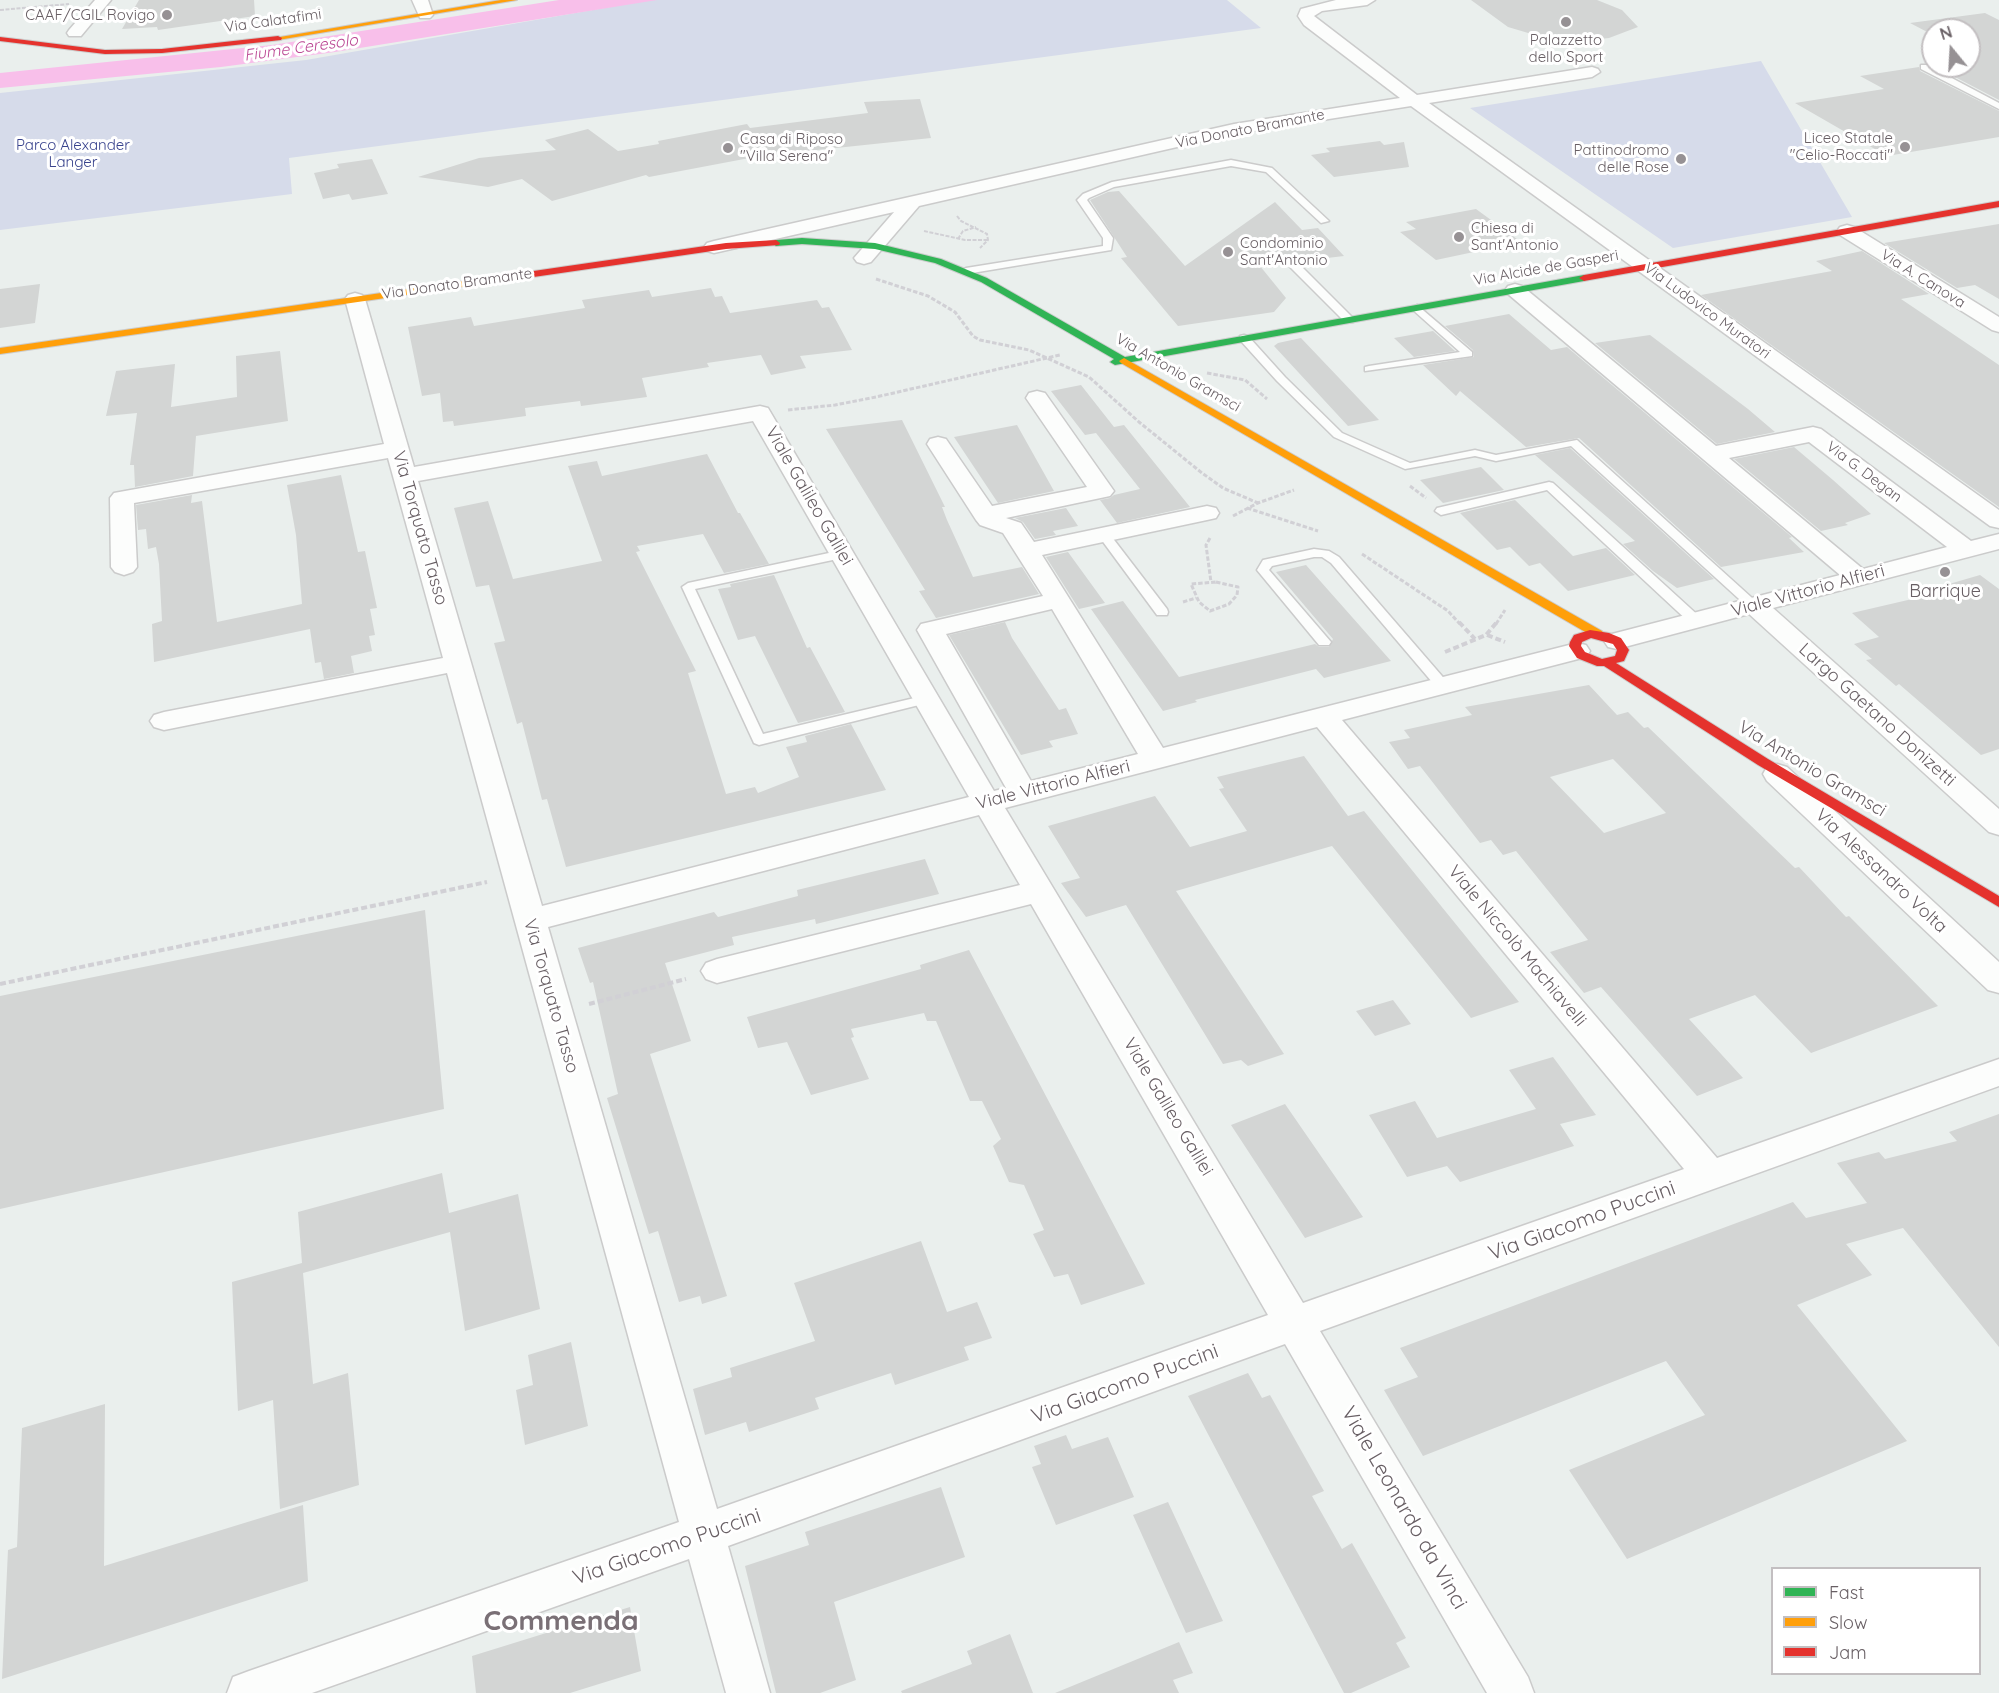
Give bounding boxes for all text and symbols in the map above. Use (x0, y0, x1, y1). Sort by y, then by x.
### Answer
street label: Via Calatafimi (223, 5, 323, 37)
place label: CAAF/CGIL Rovigo (25, 6, 155, 24)
marker: CAAF/CGIL Rovigo (160, 8, 174, 22)
marker: Palazzetto dello Sport (1559, 15, 1573, 29)
north arrow (1921, 18, 1981, 78)
text: N (1937, 21, 1955, 44)
water label: Fiume Ceresolo (243, 31, 359, 65)
place label: Palazzetto dello Sport (1529, 31, 1603, 66)
street label: Via Donato Bramante (1174, 106, 1326, 152)
place label: Liceo Statale "Celio-Roccati" (1790, 129, 1893, 164)
place label: Casa di Riposo "Villa Serena" (740, 130, 843, 165)
park label: Parco Alexander Langer (16, 136, 130, 171)
marker: Liceo Statale "Celio-Roccati" (1898, 140, 1912, 154)
marker: Casa di Riposo "Villa Serena" (721, 141, 735, 155)
place label: Pattinodromo delle Rose (1574, 141, 1669, 176)
marker: Pattinodromo delle Rose (1674, 152, 1688, 166)
place label: Chiesa di Sant'Antonio (1471, 219, 1559, 254)
marker: Chiesa di Sant'Antonio (1452, 230, 1466, 244)
place label: Condominio Sant'Antonio (1240, 234, 1328, 269)
marker: Condominio Sant'Antonio (1221, 245, 1235, 259)
street label: Via Alcide de Gasperi (1472, 246, 1620, 290)
street label: Via A. Canova (1877, 246, 1969, 312)
street label: Via Ludovico Muratori (1640, 259, 1774, 363)
street label: Via Donato Bramante (381, 265, 533, 303)
street label: Via Antonio Gramsci (1113, 330, 1243, 416)
street label: Viale Galileo Galilei (760, 423, 858, 569)
street label: Via G. Degan (1823, 438, 1905, 506)
street label: Via Torquato Tasso (388, 448, 452, 608)
street label: Viale Vittorio Alfieri (1729, 560, 1887, 622)
marker: Barrique (1938, 565, 1952, 579)
place label: Barrique (1909, 581, 1981, 603)
street label: Largo Gaetano Donizetti (1794, 639, 1960, 791)
street label: Via Antonio Gramsci (1734, 716, 1890, 822)
street label: Viale Vittorio Alfieri (974, 755, 1132, 815)
street label: Via Alessandro Volta (1811, 804, 1951, 938)
street label: Viale Niccolò Machiavelli (1443, 861, 1591, 1031)
street label: Via Torquato Tasso (519, 916, 583, 1076)
street label: Viale Galileo Galilei (1118, 1034, 1218, 1180)
street label: Via Giacomo Puccini (1485, 1175, 1679, 1267)
street label: Via Giacomo Puccini (1028, 1338, 1222, 1430)
street label: Viale Leonardo da Vinci (1336, 1402, 1472, 1614)
street label: Via Giacomo Puccini (570, 1503, 764, 1591)
legend (1771, 1567, 1981, 1675)
text: Fast (1829, 1581, 1864, 1604)
district label: Commenda (483, 1605, 639, 1639)
text: Slow (1829, 1611, 1867, 1634)
text: Jam (1829, 1641, 1867, 1664)

